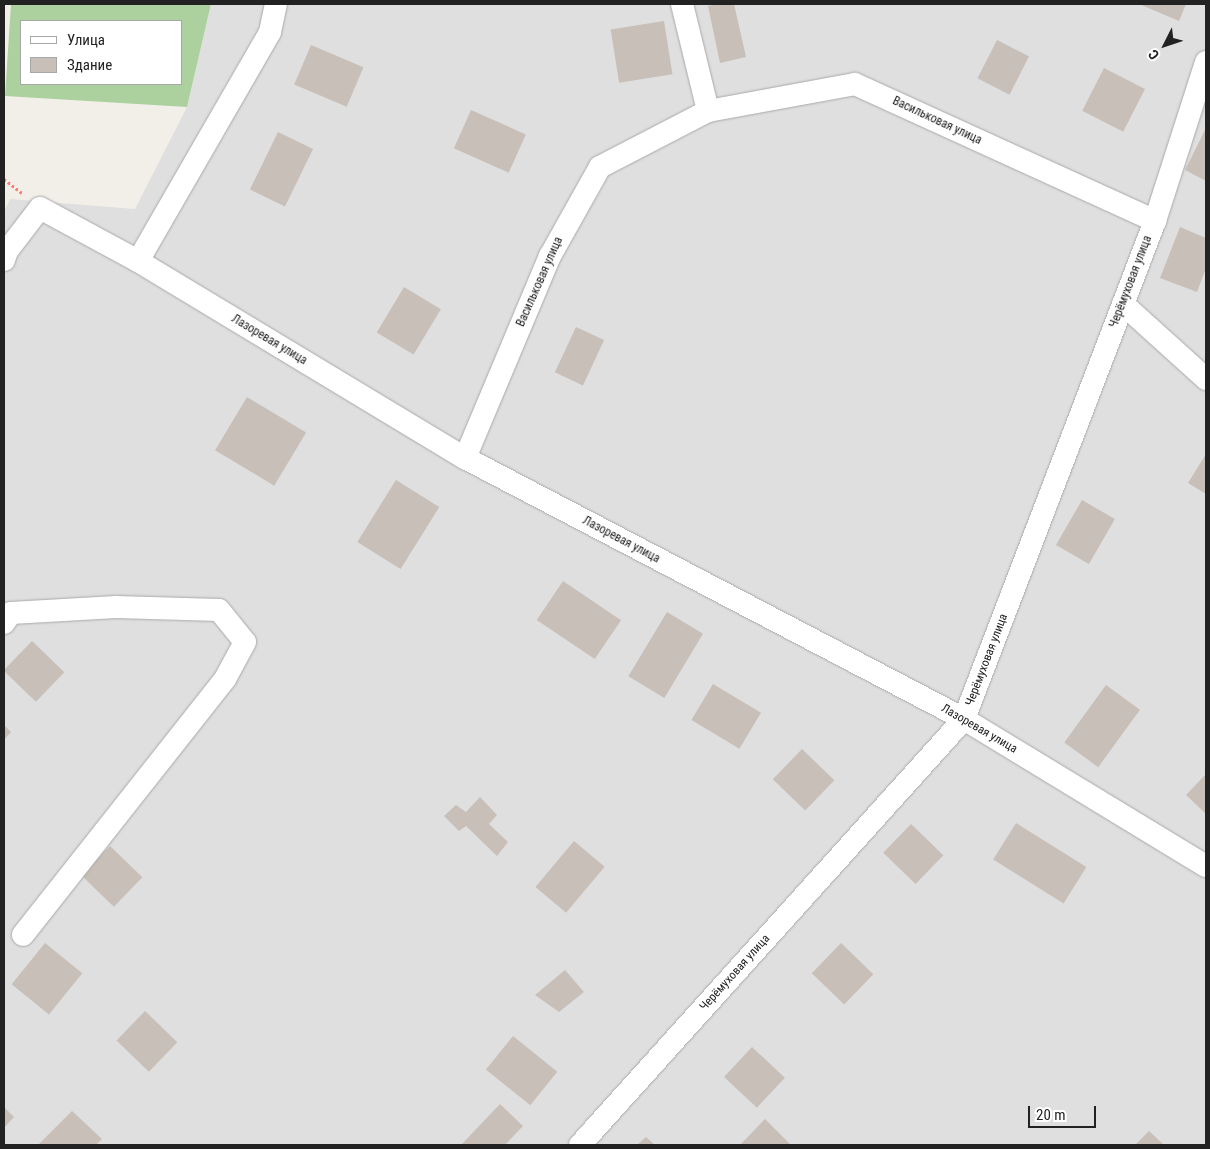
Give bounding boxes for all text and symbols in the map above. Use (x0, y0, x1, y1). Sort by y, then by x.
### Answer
legend (20, 20, 182, 85)
north arrow (1140, 20, 1190, 70)
text: Улица (67, 31, 105, 49)
text: С (1145, 47, 1162, 63)
text: Здание (67, 56, 112, 74)
street label: Васильковая улица (890, 94, 984, 148)
street label: Черёмуховая улица (1107, 234, 1155, 330)
street label: Васильковая улица (514, 235, 566, 329)
street label: Лазоревая улица (229, 312, 309, 368)
street label: Лазоревая улица (580, 514, 662, 566)
street label: Черёмуховая улица (963, 612, 1011, 708)
street label: Лазоревая улица (938, 701, 1020, 757)
street label: Черёмуховая улица (697, 932, 773, 1014)
scale bar (1030, 1096, 1098, 1128)
text: 20 m (1036, 1106, 1066, 1124)

